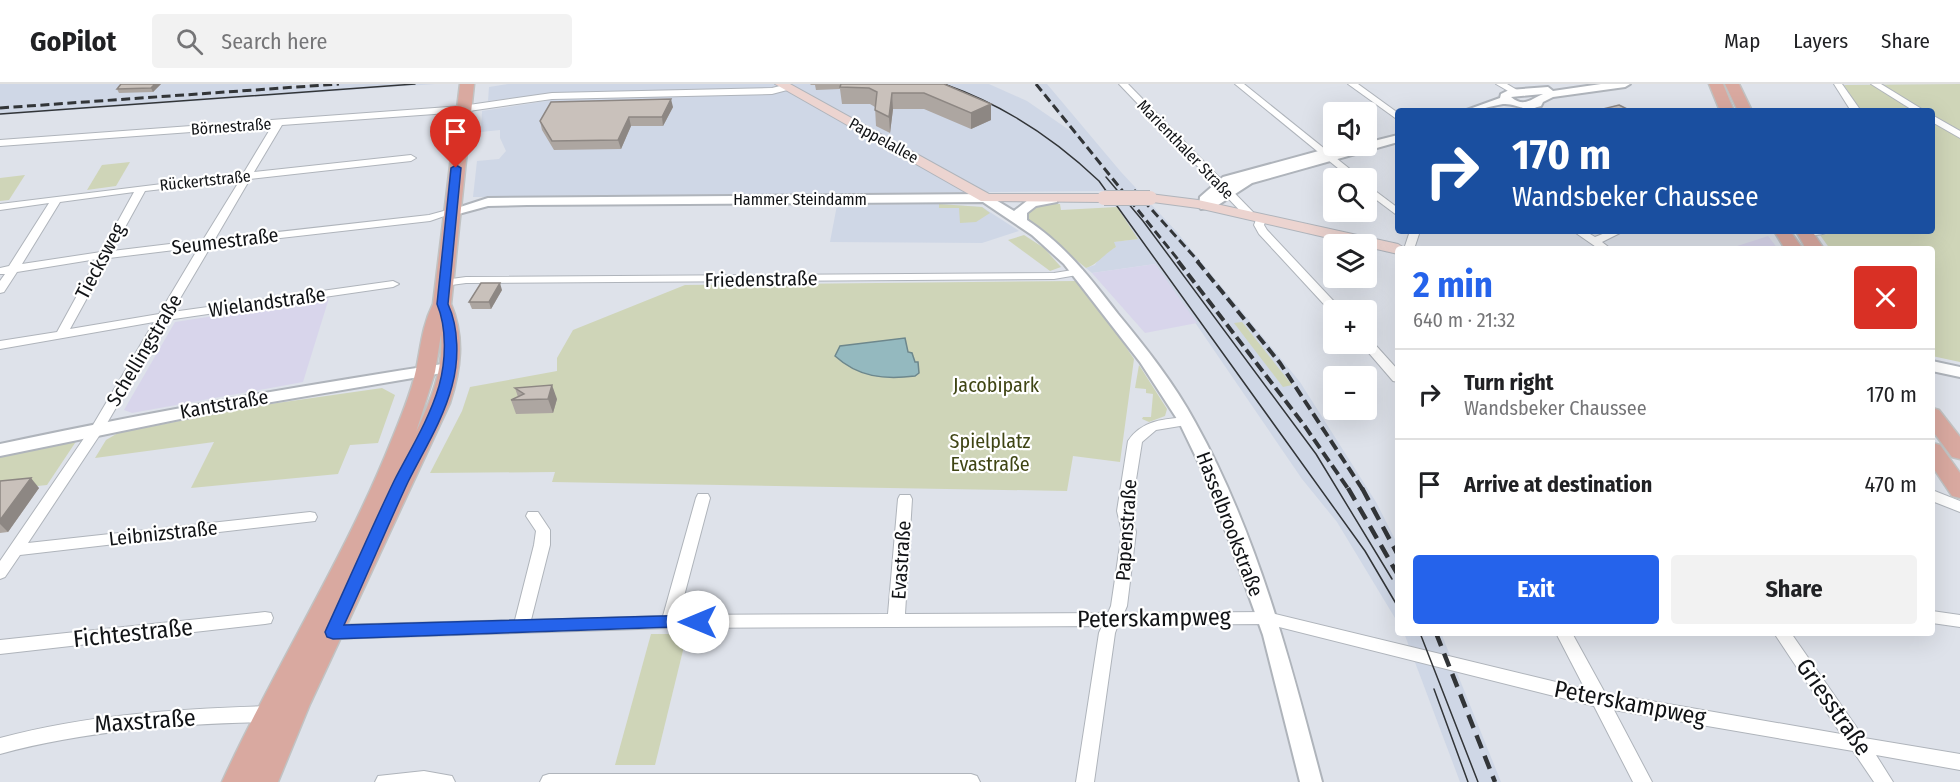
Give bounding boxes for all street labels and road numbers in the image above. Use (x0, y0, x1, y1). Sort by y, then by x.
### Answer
street label: Marienthaler Straße (1133, 96, 1238, 203)
street label: Börnestraße (190, 114, 272, 139)
street label: Pappelallee (846, 114, 922, 167)
street label: Rückertstraße (159, 166, 252, 195)
street label: Hammer Steindamm (733, 190, 867, 209)
street label: Tiecksweg (70, 218, 130, 303)
street label: Seumestraße (170, 223, 280, 259)
street label: Friedenstraße (704, 266, 818, 292)
street label: Wielandstraße (207, 282, 327, 322)
street label: Schellingstraße (101, 290, 187, 410)
street label: Kantstraße (178, 384, 270, 424)
street label: Hasselbrookstraße (1191, 448, 1269, 600)
street label: Papenstraße (1110, 478, 1142, 582)
street label: Leibnizstraße (107, 515, 219, 551)
street label: Evastraße (886, 520, 916, 600)
street label: Peterskampweg (1077, 603, 1232, 633)
street label: Fichtestraße (72, 613, 194, 653)
street label: Griesstraße (1790, 653, 1878, 761)
street label: Peterskampweg (1552, 675, 1709, 732)
street label: Maxstraße (93, 703, 197, 739)

